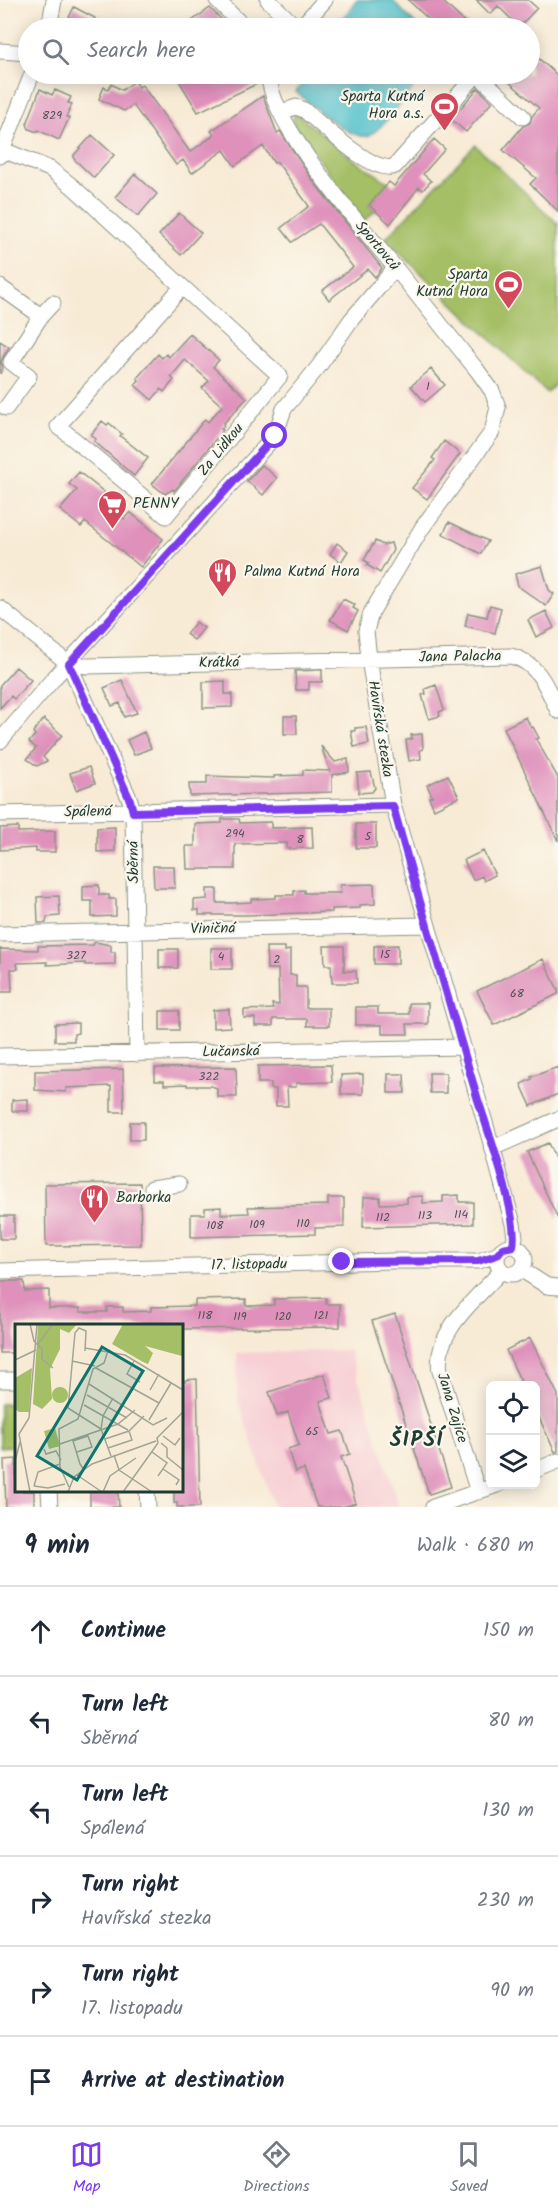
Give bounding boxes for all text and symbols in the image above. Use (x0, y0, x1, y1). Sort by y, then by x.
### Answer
search box (18, 18, 540, 84)
text: Search here (87, 34, 195, 69)
icon: search (39, 35, 72, 68)
place label: Sparta Kutná Hora a.s. (341, 85, 426, 126)
sports icon: Sparta Kutná Hora a.s. (429, 90, 461, 132)
house number: 829 (42, 106, 62, 125)
street label: Sportovců (349, 215, 405, 277)
place label: Sparta Kutná Hora (416, 263, 488, 304)
sports icon: Sparta Kutná Hora (493, 268, 525, 310)
house number: 1 (426, 377, 430, 396)
street label: Za Lidkou (192, 418, 250, 482)
route start (261, 422, 287, 448)
supermarket icon: PENNY (96, 488, 128, 530)
place label: PENNY (133, 492, 180, 516)
restaurant icon: Palma Kutná Hora (207, 556, 239, 598)
place label: Palma Kutná Hora (244, 560, 360, 584)
street label: Jana Palacha (418, 644, 502, 670)
street label: Krátká (198, 651, 242, 675)
street label: Havířská stezka (360, 679, 400, 779)
street label: Spálená (64, 800, 114, 824)
house number: 294 (225, 824, 245, 843)
house number: 5 (365, 827, 373, 846)
house number: 8 (296, 830, 304, 849)
street label: Sběrná (122, 839, 146, 883)
street label: Viničná (190, 917, 238, 941)
house number: 15 (380, 945, 392, 964)
house number: 327 (66, 946, 86, 965)
house number: 4 (218, 947, 225, 966)
house number: 2 (274, 950, 281, 969)
house number: 68 (510, 984, 525, 1003)
street label: Lučanská (202, 1039, 262, 1065)
house number: 322 (199, 1067, 219, 1086)
restaurant icon: Barborka (79, 1182, 111, 1224)
place label: Barborka (116, 1186, 171, 1210)
house number: 114 (454, 1205, 468, 1224)
house number: 113 (418, 1206, 432, 1225)
house number: 112 (376, 1208, 390, 1227)
house number: 110 (296, 1214, 310, 1233)
house number: 109 (249, 1215, 265, 1234)
house number: 108 (207, 1216, 224, 1235)
route end (328, 1248, 354, 1274)
street label: 17. listopadu (211, 1252, 287, 1278)
house number: 118 (198, 1306, 213, 1325)
house number: 121 (314, 1306, 328, 1325)
house number: 119 (233, 1307, 247, 1326)
house number: 120 (275, 1307, 291, 1326)
inset map (15, 1324, 183, 1492)
street label: Jana Zajíce (430, 1370, 474, 1446)
map controls (486, 1381, 540, 1489)
button: locate (486, 1381, 540, 1435)
house number: 65 (305, 1422, 320, 1441)
district label: ŠIPŠÍ (390, 1424, 446, 1457)
button: layers (486, 1435, 540, 1489)
text: 9 min (24, 1525, 90, 1567)
text: Walk · 680 m (417, 1530, 534, 1562)
text: Continue (81, 1614, 166, 1649)
icon: ahead (24, 1615, 57, 1648)
text: 150 m (483, 1615, 534, 1647)
text: Turn left (81, 1688, 168, 1723)
icon: left (24, 1705, 57, 1738)
text: 80 m (488, 1705, 534, 1737)
text: Sběrná (81, 1723, 138, 1755)
text: Turn left (81, 1778, 168, 1813)
icon: left (24, 1795, 57, 1828)
text: 130 m (482, 1795, 534, 1827)
text: Spálená (81, 1813, 145, 1845)
text: Turn right (81, 1868, 179, 1903)
icon: right (24, 1885, 57, 1918)
text: 230 m (477, 1885, 534, 1917)
text: Havířská stezka (81, 1903, 212, 1935)
text: Turn right (81, 1958, 179, 1993)
icon: right (24, 1975, 57, 2008)
text: 90 m (490, 1975, 534, 2007)
text: 17. listopadu (81, 1993, 183, 2025)
text: Arrive at destination (81, 2064, 284, 2099)
icon: arrive (24, 2065, 57, 2098)
tab: Map (70, 2138, 103, 2199)
tab: Directions (243, 2138, 310, 2199)
tab: Saved (450, 2138, 488, 2199)

